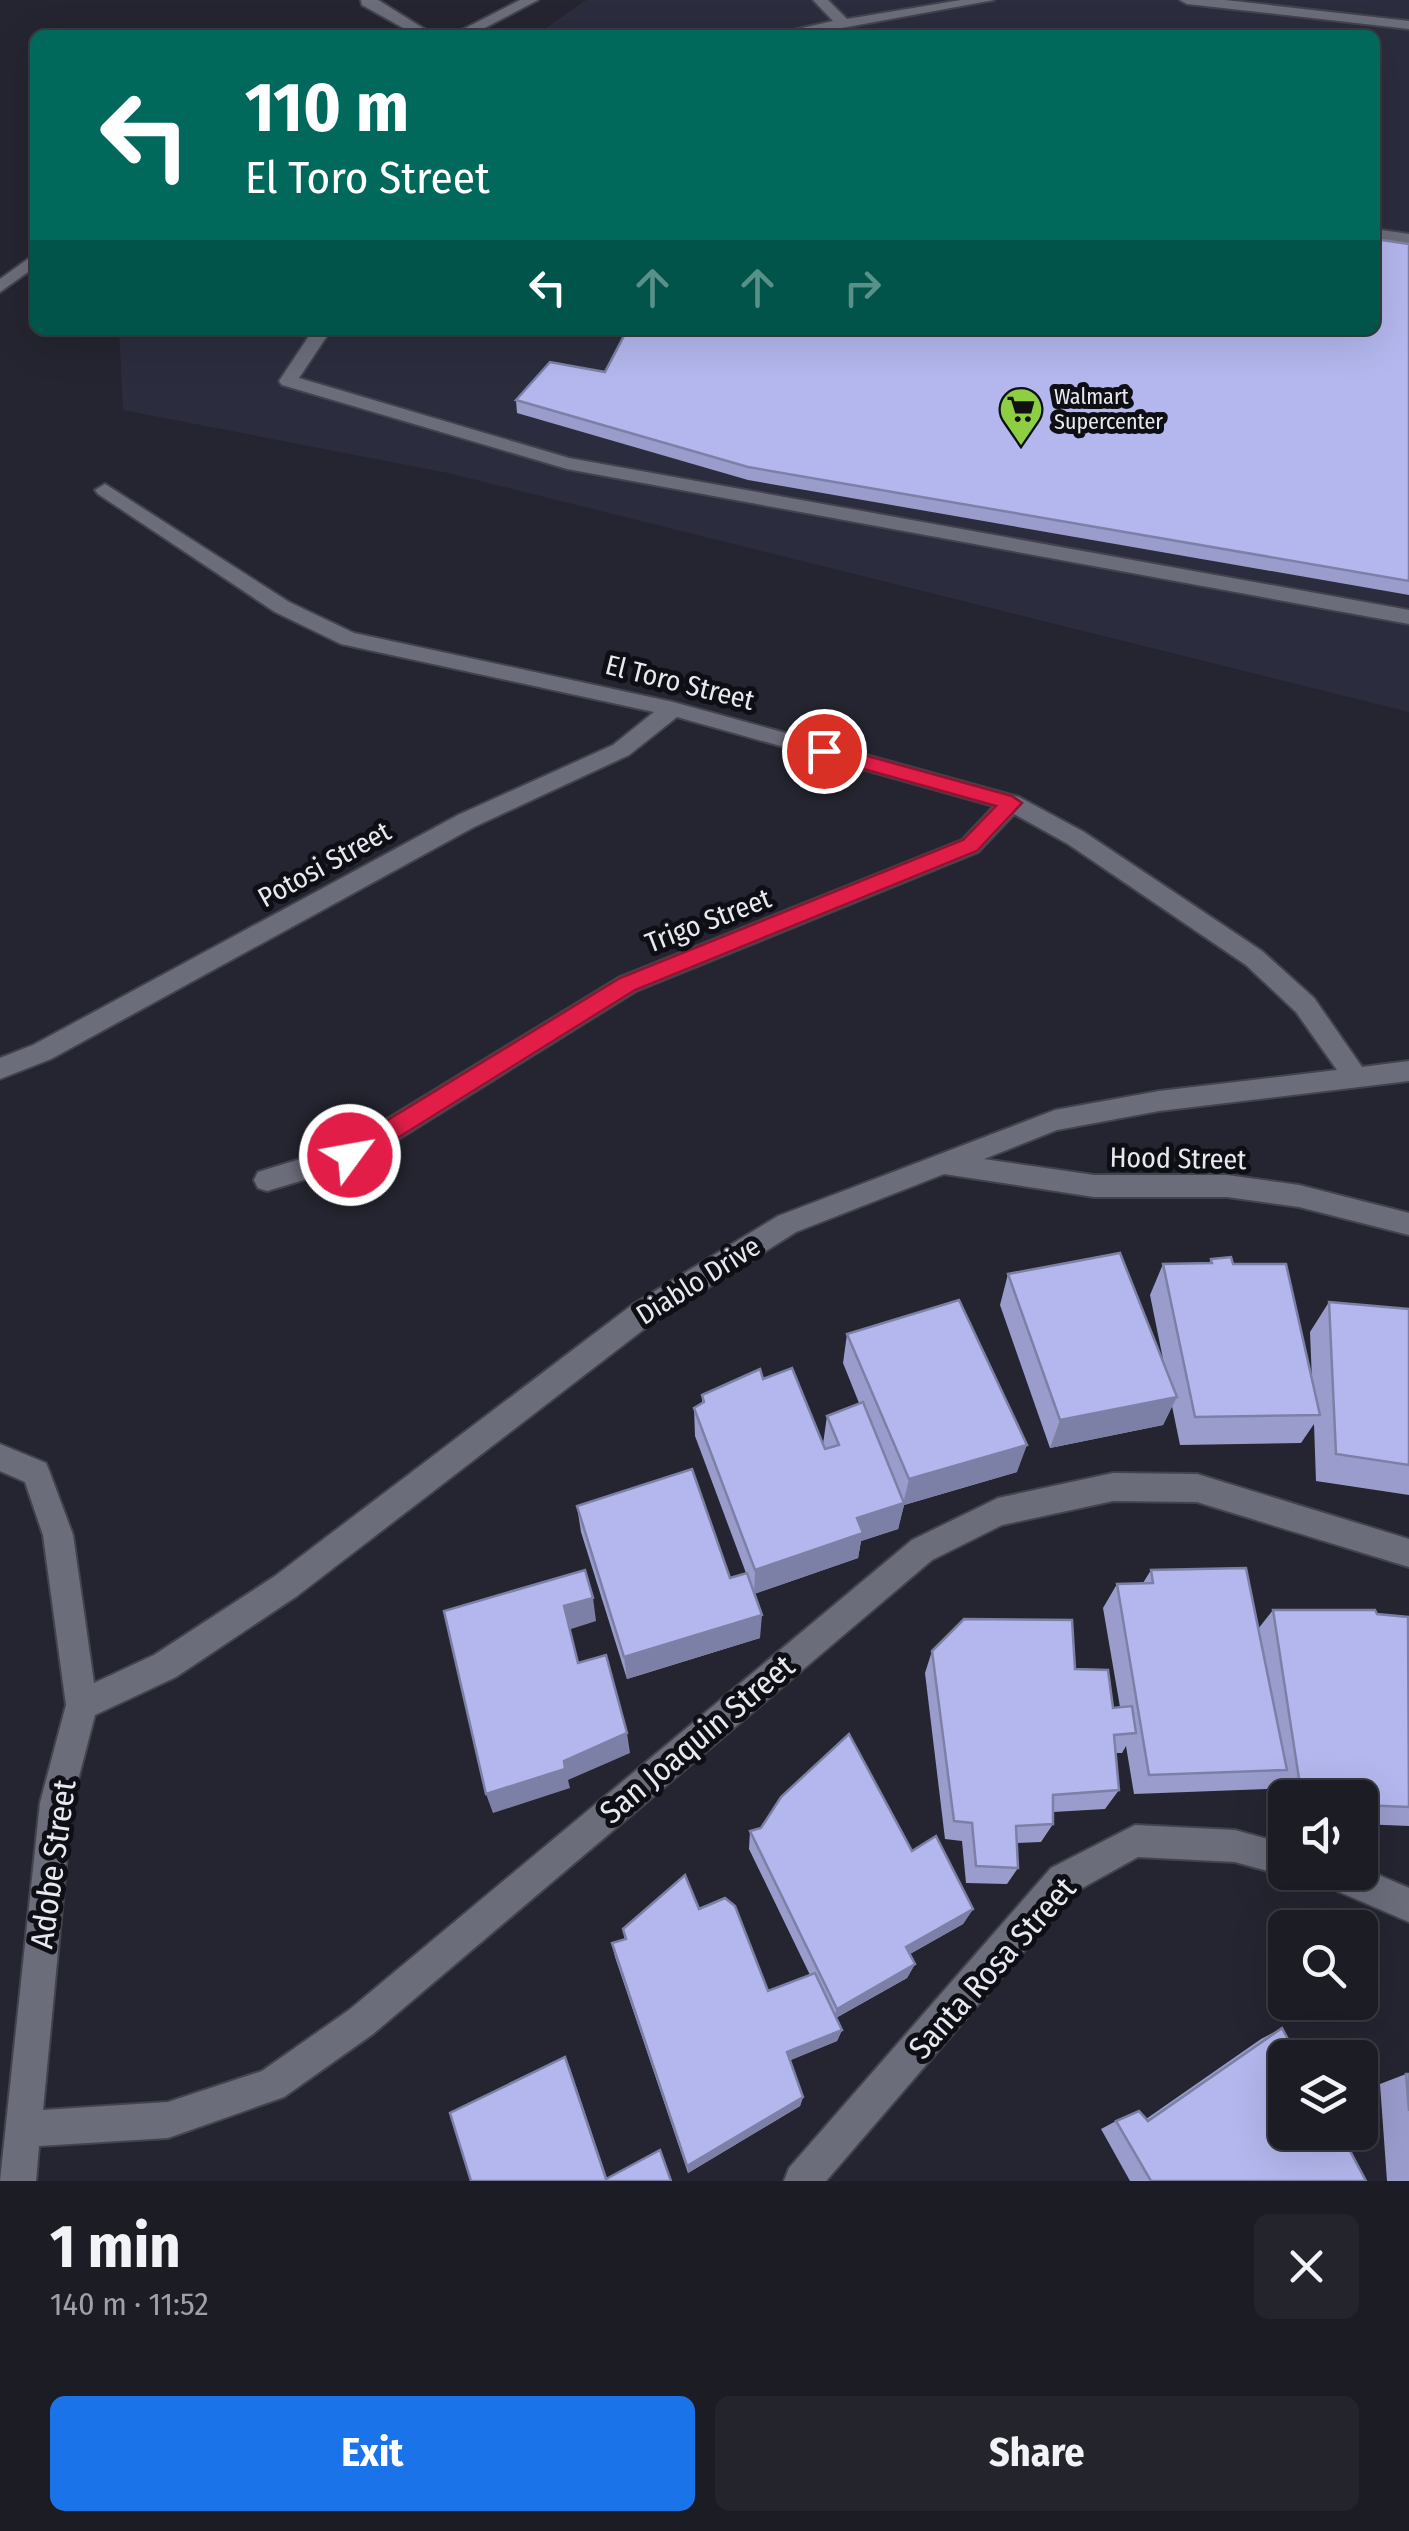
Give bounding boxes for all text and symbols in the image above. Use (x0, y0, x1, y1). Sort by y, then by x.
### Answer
text: 110 m (245, 66, 409, 150)
icon: left (80, 70, 210, 200)
text: El Toro Street (245, 151, 490, 205)
icon: left (520, 260, 575, 315)
icon: ahead (625, 260, 680, 315)
icon: ahead (730, 260, 785, 315)
icon: right (835, 260, 890, 315)
place label: Walmart Supercenter (1054, 383, 1163, 435)
supermarket icon: Walmart Supercenter (998, 386, 1044, 447)
street label: El Toro Street (602, 648, 759, 717)
pin (782, 709, 867, 794)
icon: arrive (797, 724, 852, 779)
street label: Potosi Street (252, 814, 397, 914)
street label: Trigo Street (641, 881, 776, 959)
position arrow (298, 1103, 402, 1207)
street label: Hood Street (1109, 1141, 1248, 1176)
street label: Diablo Drive (630, 1229, 766, 1331)
street label: San Joaquin Street (592, 1646, 802, 1831)
street label: Adobe Street (22, 1777, 84, 1951)
map controls (1268, 1780, 1378, 2150)
button: sound (1268, 1780, 1378, 1890)
street label: Santa Rosa Street (901, 1869, 1084, 2067)
button: search (1268, 1910, 1378, 2020)
button: layers (1268, 2040, 1378, 2150)
text: 1 min (50, 2211, 181, 2283)
button: close (1254, 2214, 1359, 2319)
text: 140 m · 11:52 (50, 2285, 209, 2323)
button: Exit (50, 2396, 695, 2511)
button: Share (715, 2396, 1359, 2511)

